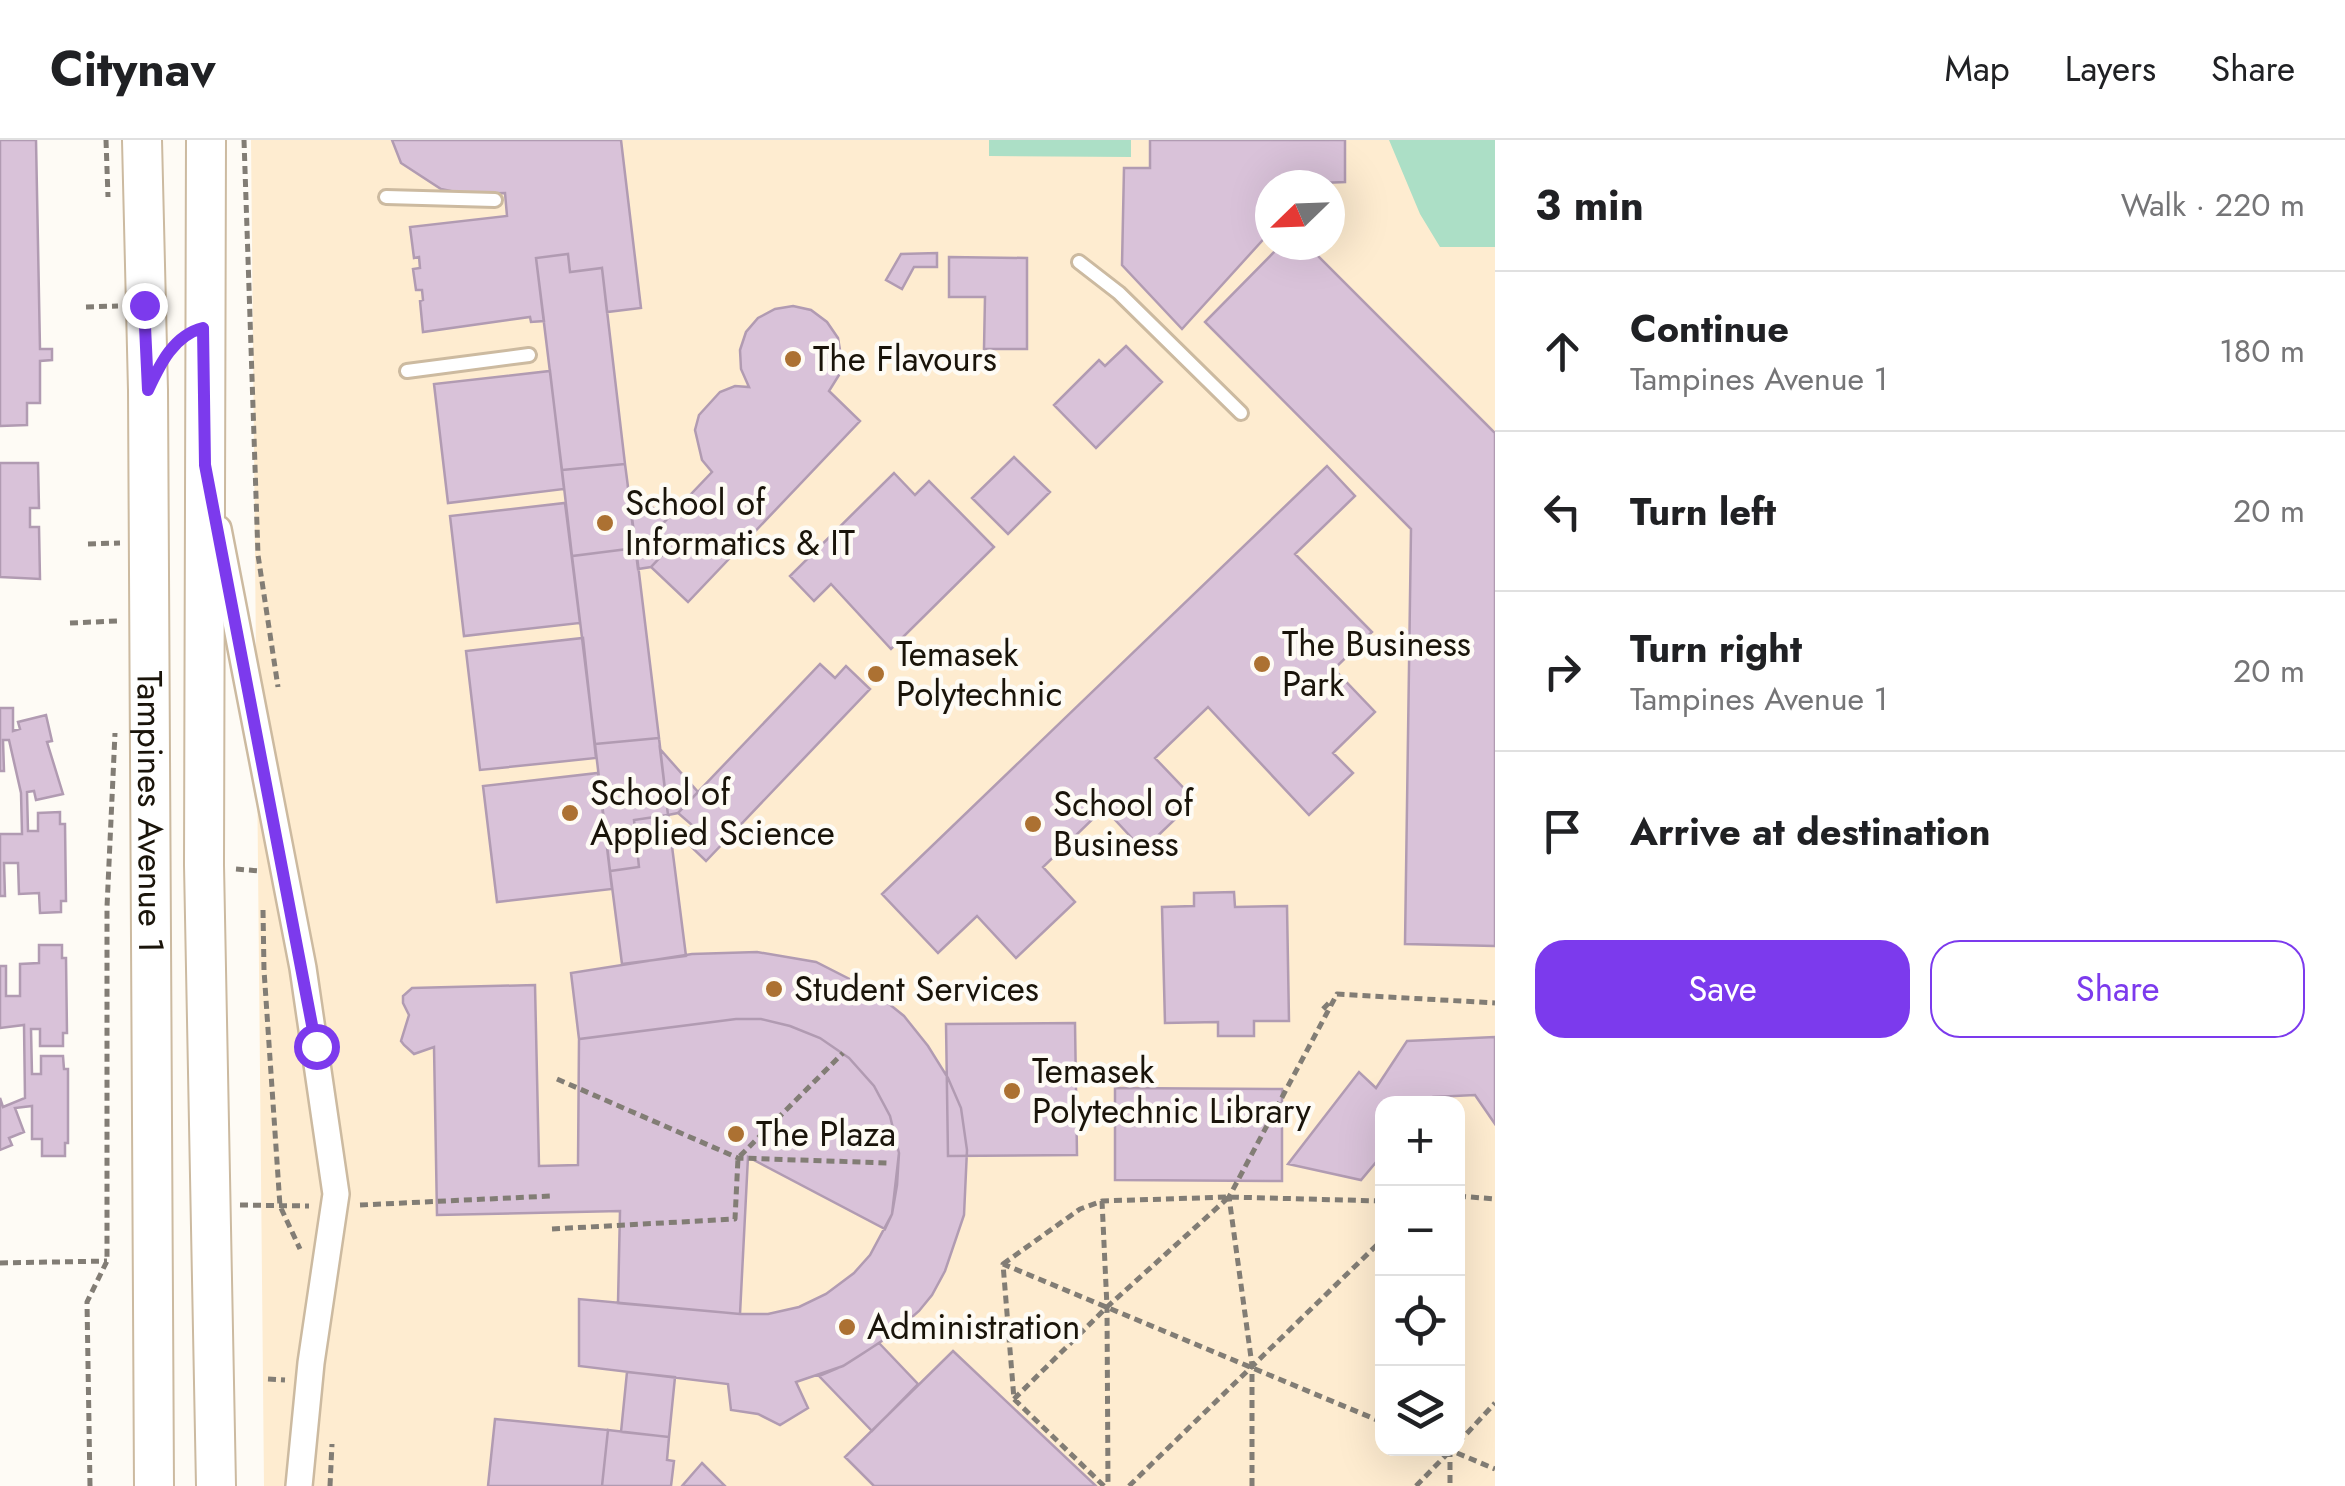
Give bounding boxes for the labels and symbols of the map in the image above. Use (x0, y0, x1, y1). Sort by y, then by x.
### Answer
north arrow (1255, 170, 1345, 260)
route end (122, 283, 168, 329)
place label: The Flavours (813, 334, 997, 384)
marker: The Flavours (782, 348, 804, 370)
place label: School of Informatics & IT (625, 478, 855, 568)
marker: School of Informatics & IT (594, 512, 616, 534)
place label: The Business Park (1282, 619, 1471, 709)
place label: Temasek Polytechnic (896, 629, 1062, 719)
marker: The Business Park (1251, 653, 1273, 675)
marker: Temasek Polytechnic (865, 663, 887, 685)
street label: Tampines Avenue 1 (125, 671, 176, 953)
place label: School of Applied Science (590, 768, 835, 858)
place label: School of Business (1053, 779, 1194, 869)
marker: School of Applied Science (559, 802, 581, 824)
marker: School of Business (1022, 813, 1044, 835)
place label: Student Services (794, 964, 1039, 1014)
marker: Student Services (763, 978, 785, 1000)
route start (294, 1024, 340, 1070)
place label: Temasek Polytechnic Library (1032, 1046, 1312, 1136)
marker: Temasek Polytechnic Library (1001, 1080, 1023, 1102)
place label: The Plaza (756, 1109, 896, 1159)
marker: The Plaza (725, 1123, 747, 1145)
place label: Administration (867, 1302, 1080, 1352)
marker: Administration (836, 1316, 858, 1338)

